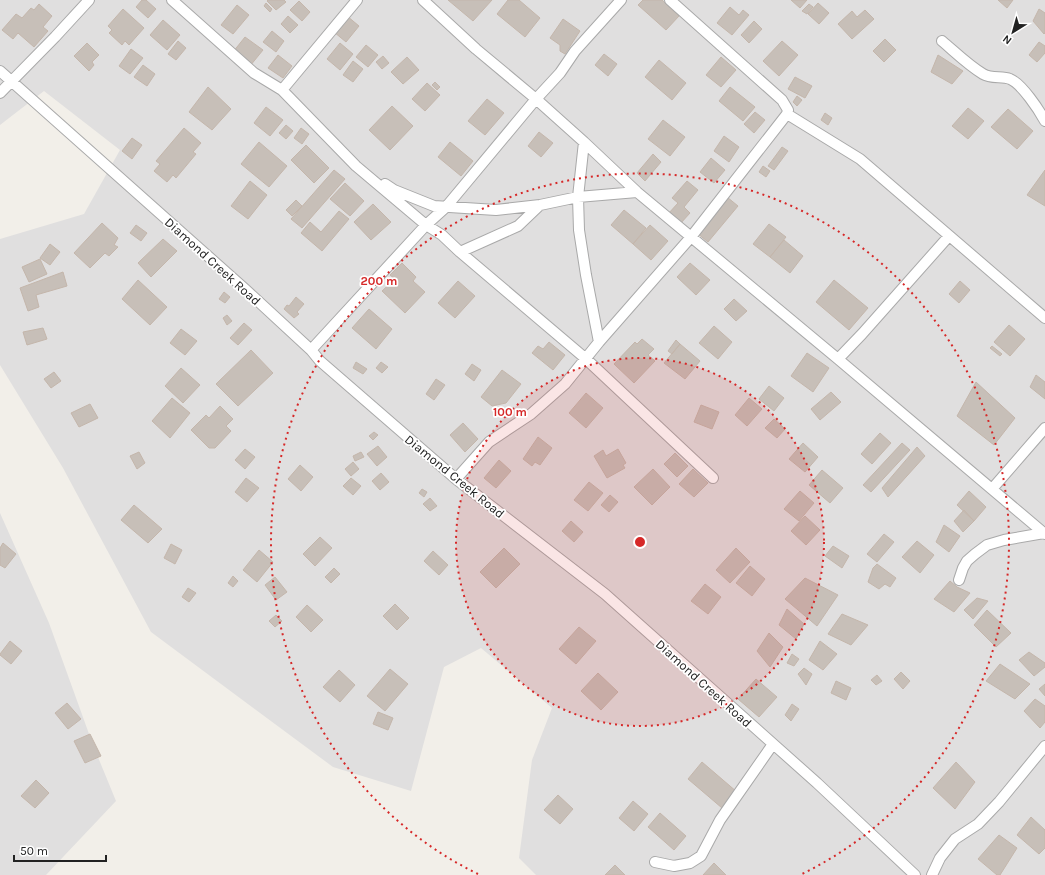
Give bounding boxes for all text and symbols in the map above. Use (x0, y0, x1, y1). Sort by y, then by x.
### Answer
north arrow (993, 12, 1033, 52)
text: N (1000, 32, 1014, 47)
street label: Diamond Creek Road (162, 214, 264, 308)
text: 200 m (361, 274, 397, 288)
text: 100 m (493, 405, 527, 419)
street label: Diamond Creek Road (402, 432, 508, 521)
centre of rings (633, 535, 647, 549)
street label: Diamond Creek Road (653, 636, 755, 730)
scale bar (14, 837, 106, 863)
text: 50 m (20, 844, 48, 858)

